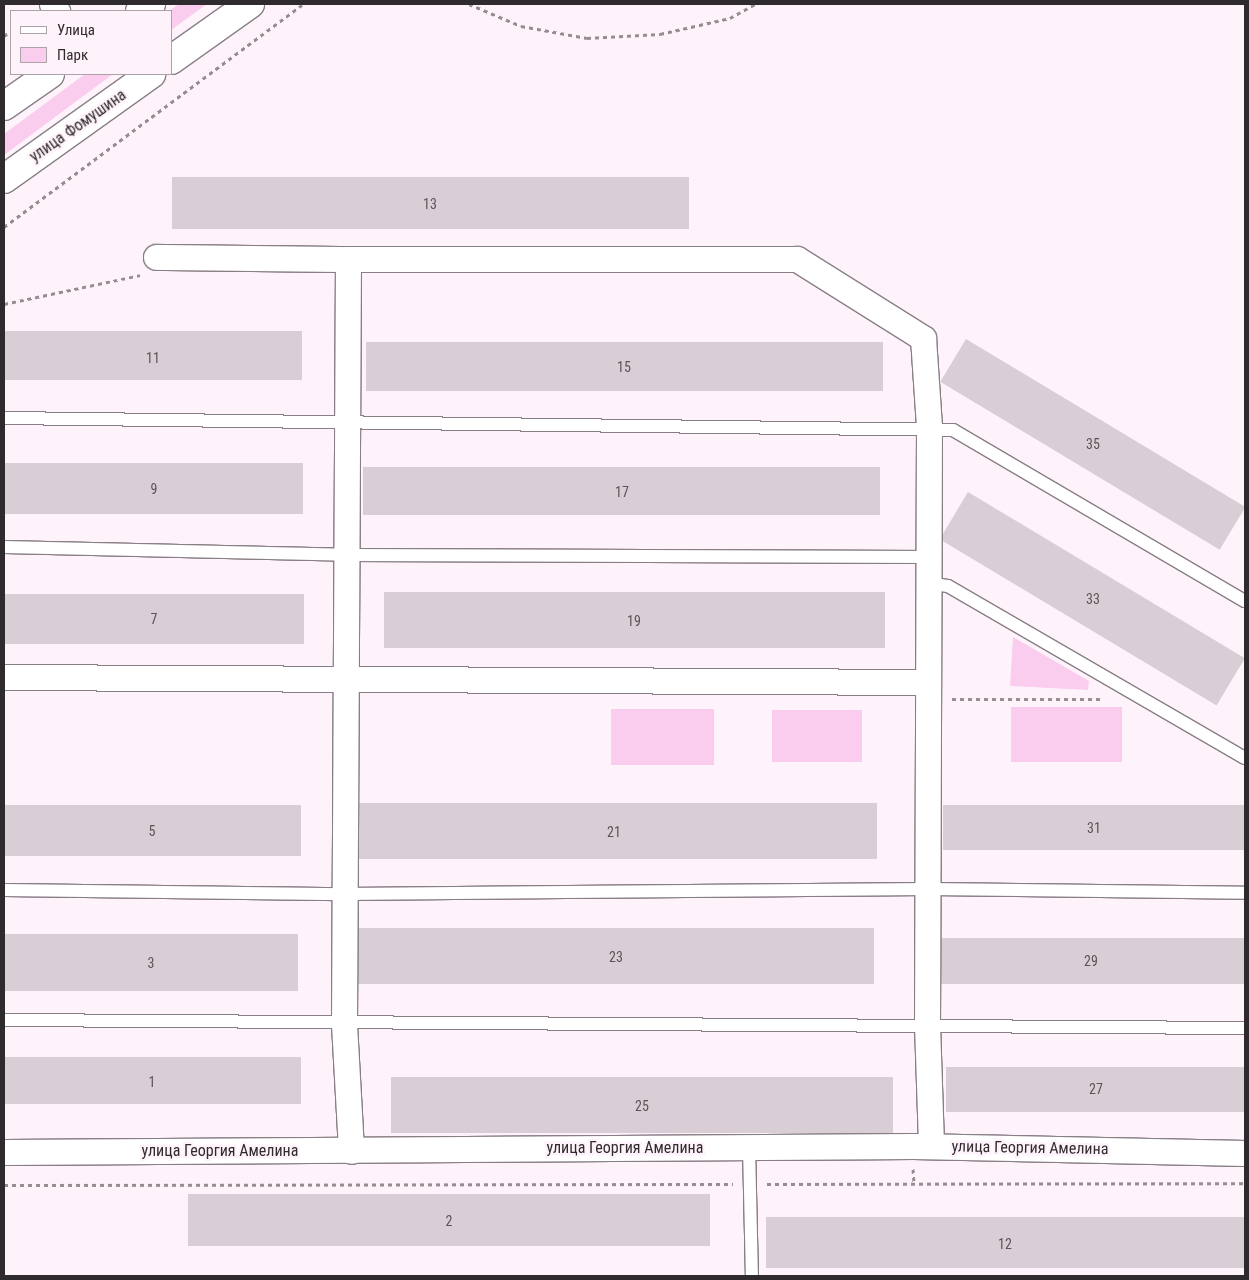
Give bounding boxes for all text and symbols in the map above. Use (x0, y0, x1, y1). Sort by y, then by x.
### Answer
legend (10, 10, 172, 75)
text: Улица (57, 21, 95, 39)
text: Парк (57, 46, 88, 64)
street label: улица Фомушина (26, 86, 130, 166)
house number: 13 (423, 196, 437, 212)
house number: 11 (146, 350, 160, 366)
house number: 15 (617, 359, 631, 375)
house number: 35 (1086, 436, 1100, 452)
house number: 9 (151, 481, 157, 497)
house number: 17 (615, 484, 629, 500)
house number: 33 (1086, 591, 1100, 607)
house number: 7 (151, 611, 157, 627)
house number: 19 (627, 613, 641, 629)
house number: 31 (1087, 820, 1101, 836)
house number: 5 (149, 823, 155, 839)
house number: 21 (607, 824, 621, 840)
house number: 23 (609, 949, 623, 965)
house number: 29 (1084, 953, 1098, 969)
house number: 3 (148, 955, 154, 971)
house number: 1 (149, 1074, 155, 1090)
house number: 27 (1089, 1081, 1103, 1097)
house number: 25 (635, 1098, 649, 1114)
street label: улица Георгия Амелина (951, 1137, 1109, 1159)
street label: улица Георгия Амелина (547, 1138, 703, 1158)
street label: улица Георгия Амелина (142, 1141, 298, 1161)
house number: 2 (446, 1213, 452, 1229)
house number: 12 (998, 1236, 1012, 1252)

